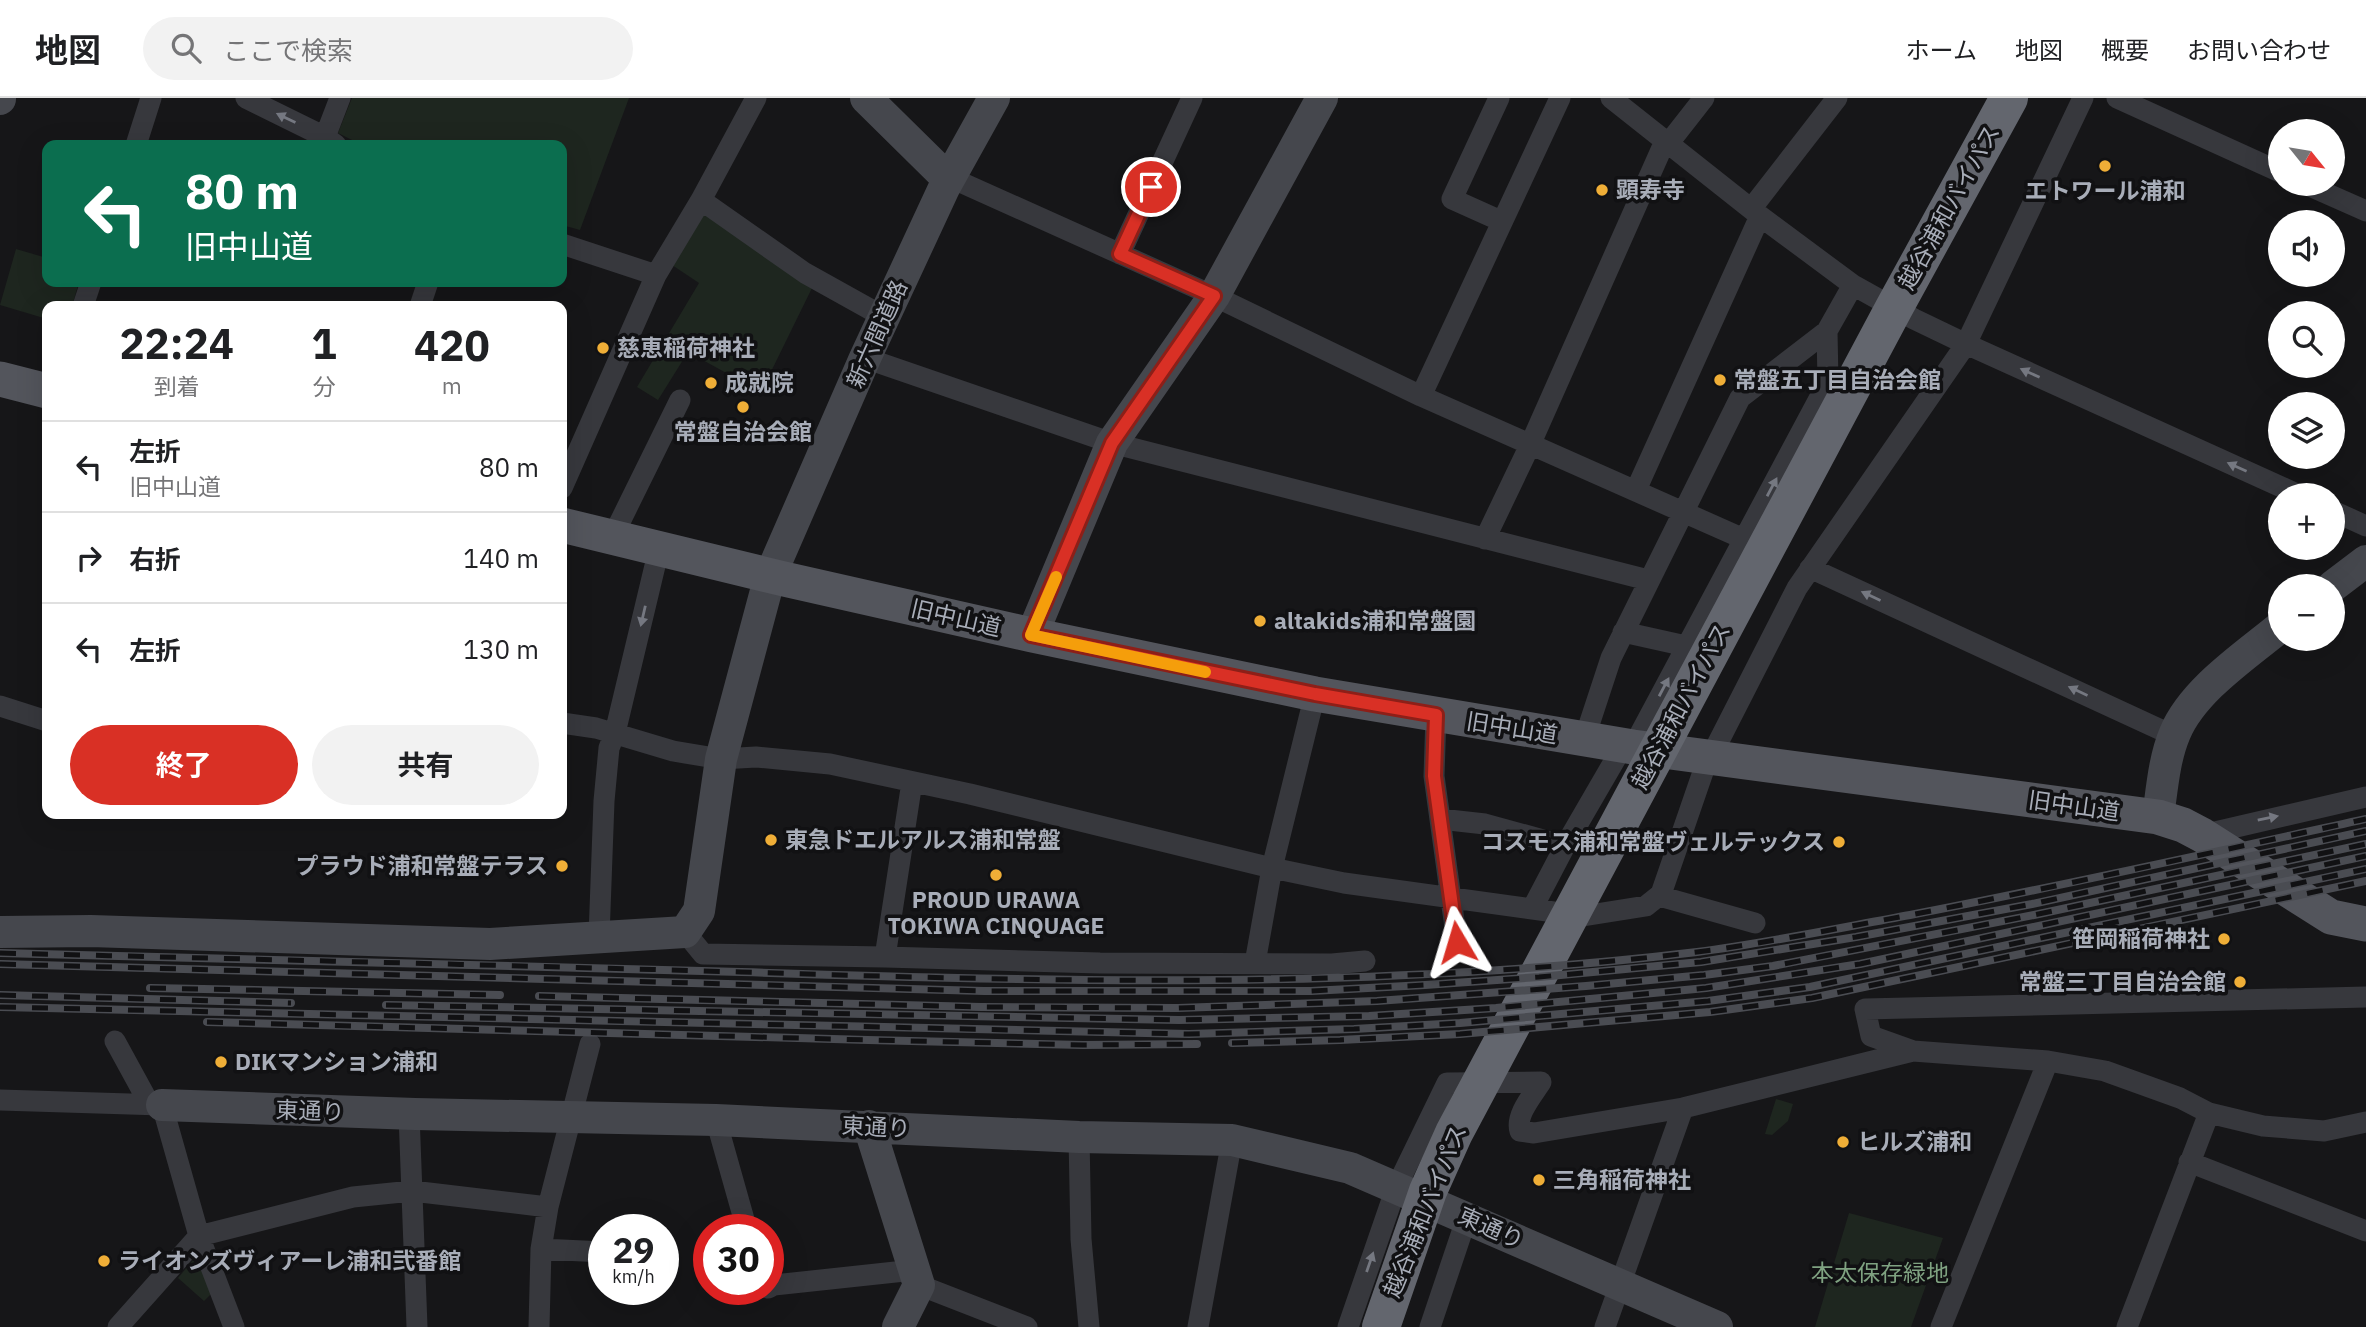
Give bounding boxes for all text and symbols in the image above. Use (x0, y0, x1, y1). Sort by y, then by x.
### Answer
search box (143, 17, 633, 80)
text: 地図 (35, 28, 101, 71)
icon: search (167, 29, 205, 67)
text: ここで検索 (223, 33, 353, 67)
text: ホーム (1906, 34, 1977, 66)
text: 地図 (2015, 34, 2063, 66)
text: 概要 (2101, 34, 2149, 66)
text: お問い合わせ (2187, 34, 2331, 66)
one-way arrow (276, 112, 296, 123)
street label: 越谷浦和バイパス (1891, 119, 2006, 294)
north arrow (2268, 119, 2345, 196)
map controls (2268, 119, 2345, 651)
pin (1121, 157, 1181, 217)
marker: エトワール浦和 (2097, 158, 2113, 174)
text: 80 m (185, 159, 299, 222)
icon: left (70, 168, 161, 259)
icon: arrive (1132, 168, 1170, 206)
place label: 顕寿寺 (1616, 174, 1685, 204)
place label: エトワール浦和 (2025, 175, 2186, 205)
marker: 顕寿寺 (1594, 182, 1610, 198)
button: sound (2268, 210, 2345, 287)
text: 旧中山道 (185, 225, 313, 267)
street label: 新六間道路 (839, 275, 913, 392)
button: search (2268, 301, 2345, 378)
text: 22:24 (119, 316, 234, 371)
text: 1 (311, 316, 337, 371)
text: 420 (414, 318, 490, 373)
place label: 慈恵稲荷神社 (617, 332, 755, 362)
marker: 慈恵稲荷神社 (595, 340, 611, 356)
place label: 常盤五丁目自治会館 (1734, 364, 1941, 394)
place label: 成就院 (725, 367, 794, 397)
one-way arrow (2019, 367, 2040, 378)
text: m (442, 370, 462, 400)
text: 到着 (154, 371, 200, 401)
text: 分 (313, 371, 336, 401)
marker: 常盤五丁目自治会館 (1712, 372, 1728, 388)
marker: 成就院 (703, 375, 719, 391)
button: layers (2268, 392, 2345, 469)
marker: 常盤自治会館 (735, 399, 751, 415)
place label: 常盤自治会館 (674, 416, 812, 446)
text: 左折 (129, 434, 181, 468)
icon: left (70, 448, 108, 486)
text: 80 m (479, 450, 539, 484)
one-way arrow (2226, 461, 2247, 472)
text: 旧中山道 (129, 471, 221, 501)
one-way arrow (1766, 477, 1778, 496)
button: + (2268, 483, 2345, 560)
icon: right (70, 539, 108, 577)
text: 140 m (463, 541, 539, 575)
text: 右折 (129, 542, 181, 576)
button: − (2268, 574, 2345, 651)
one-way arrow (1861, 590, 1881, 602)
street label: 旧中山道 (908, 592, 1004, 642)
one-way arrow (637, 605, 648, 627)
place label: altakids浦和常盤園 (1274, 605, 1476, 635)
marker: altakids浦和常盤園 (1252, 613, 1268, 629)
street label: 越谷浦和バイパス (1624, 617, 1736, 794)
icon: left (70, 630, 108, 668)
text: 130 m (463, 632, 539, 666)
text: 左折 (129, 633, 181, 667)
one-way arrow (1659, 677, 1670, 697)
one-way arrow (2068, 685, 2088, 697)
street label: 旧中山道 (1464, 705, 1560, 749)
button: 終了 (70, 725, 298, 805)
button: 共有 (312, 725, 539, 805)
street label: 旧中山道 (2026, 784, 2122, 826)
one-way arrow (2257, 813, 2279, 824)
place label: 東急ドエルアルス浦和常盤 (785, 824, 1061, 854)
place label: コスモス浦和常盤ヴェルテックス (1481, 826, 1825, 856)
marker: 東急ドエルアルス浦和常盤 (763, 832, 779, 848)
marker: コスモス浦和常盤ヴェルテックス (1831, 834, 1847, 850)
place label: プラウド浦和常盤テラス (295, 850, 548, 880)
marker: プラウド浦和常盤テラス (554, 858, 570, 874)
marker: PROUD URAWA TOKIWA CINQUAGE (988, 867, 1004, 883)
place label: PROUD URAWA TOKIWA CINQUAGE (887, 884, 1105, 940)
position arrow (1420, 905, 1494, 979)
place label: 笹岡稲荷神社 (2072, 923, 2210, 953)
marker: 笹岡稲荷神社 (2216, 931, 2232, 947)
place label: 常盤三丁目自治会館 (2019, 966, 2226, 996)
marker: 常盤三丁目自治会館 (2232, 974, 2248, 990)
place label: DIKマンション浦和 (235, 1046, 438, 1076)
marker: DIKマンション浦和 (213, 1054, 229, 1070)
street label: 東通り (275, 1094, 345, 1126)
street label: 東通り (841, 1109, 911, 1143)
street label: 越谷浦和バイパス (1376, 1120, 1472, 1301)
place label: ヒルズ浦和 (1857, 1126, 1972, 1156)
marker: ヒルズ浦和 (1835, 1134, 1851, 1150)
place label: 三角稲荷神社 (1553, 1164, 1691, 1194)
marker: 三角稲荷神社 (1531, 1172, 1547, 1188)
street label: 東通り (1454, 1199, 1529, 1255)
speed limit sign: 30 (693, 1214, 784, 1305)
text: 29 (612, 1227, 655, 1273)
place label: ライオンズヴィアーレ浦和弐番館 (118, 1245, 461, 1275)
one-way arrow (1365, 1252, 1376, 1273)
marker: ライオンズヴィアーレ浦和弐番館 (96, 1253, 112, 1269)
park label: 本太保存緑地 (1811, 1257, 1949, 1287)
text: km/h (612, 1265, 655, 1288)

